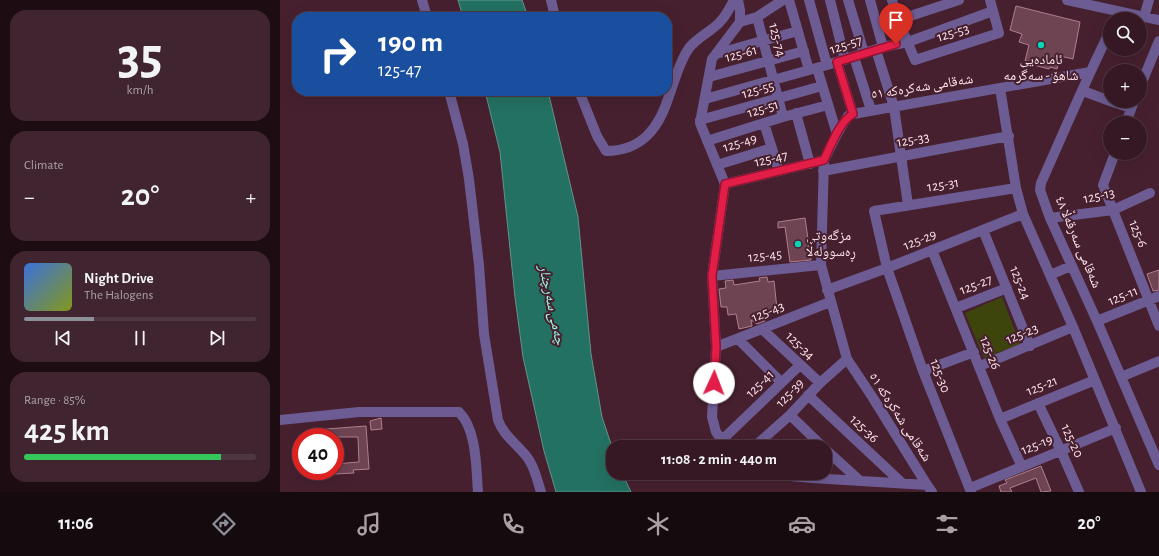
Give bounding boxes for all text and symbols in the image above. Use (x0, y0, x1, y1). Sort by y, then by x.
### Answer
pin (879, 3, 913, 44)
icon: arrive (885, 9, 907, 31)
map controls (1103, 12, 1147, 160)
button: search (1103, 12, 1147, 56)
street label: 125-53 (935, 21, 971, 45)
street label: 125-74 (766, 22, 788, 58)
icon: right (312, 28, 364, 80)
text: 190 m (378, 29, 443, 57)
text: 35 (118, 31, 162, 83)
street label: 125-57 (828, 33, 864, 57)
marker: ئامادەیی شاهۆ - سەگرمە (1036, 40, 1046, 50)
street label: 125-61 (723, 43, 759, 65)
place label: ئامادەیی شاهۆ - سەگرمە (1003, 53, 1079, 84)
text: 125-47 (378, 62, 422, 80)
button: + (1103, 64, 1147, 108)
street label: شەقامی شەکرەکە ٥١ (870, 72, 974, 103)
street label: 125-55 (740, 79, 776, 101)
text: km/h (127, 84, 153, 97)
street label: 125-51 (746, 98, 780, 120)
button: − (1103, 116, 1147, 160)
street label: 125-33 (896, 130, 931, 150)
street label: 125-49 (721, 131, 759, 155)
street label: 125-47 (753, 148, 789, 170)
text: Climate (24, 159, 63, 172)
street label: 125-31 (926, 176, 960, 194)
text: 20° (121, 181, 159, 211)
text: − (24, 186, 35, 208)
text: + (245, 186, 256, 208)
street label: 125-13 (1082, 186, 1116, 206)
street label: شەقامی سەرقەڵا ٤٨ (1051, 193, 1107, 290)
street label: 125-6 (1126, 218, 1150, 250)
street label: 125-29 (901, 227, 939, 253)
place label: مزگەوتی ڕەسوولەڵا (806, 229, 856, 263)
marker: مزگەوتی ڕەسوولەڵا (793, 239, 803, 249)
street label: 125-45 (747, 247, 783, 265)
water label: چەمی سەرچنار (535, 263, 568, 347)
street label: 125-24 (1007, 264, 1033, 302)
text: Night Drive (84, 271, 154, 286)
street label: 125-27 (958, 272, 994, 298)
street label: 125-11 (1106, 284, 1140, 308)
text: The Halogens (84, 289, 153, 302)
street label: 125-43 (750, 299, 787, 325)
street label: 125-23 (1004, 321, 1040, 347)
icon: previous (52, 327, 74, 349)
icon: pause (129, 327, 151, 349)
icon: next (206, 327, 228, 349)
street label: 125-34 (783, 329, 817, 363)
street label: 125-26 (977, 334, 1003, 372)
street label: 125-30 (927, 357, 953, 395)
position arrow (693, 362, 735, 404)
street label: 125-41 (743, 368, 777, 400)
street label: شەقامی شەکرەکە ٥١ (865, 370, 934, 465)
street label: 125-21 (1024, 373, 1060, 399)
street label: 125-39 (773, 376, 807, 410)
text: Range · 85% (24, 394, 85, 407)
street label: 125-36 (847, 412, 881, 446)
text: 425 km (24, 416, 110, 446)
street label: 125-20 (1058, 422, 1086, 460)
speed limit sign: 40 (292, 428, 344, 480)
street label: 125-19 (1019, 432, 1055, 458)
text: 11:08 · 2 min · 440 m (661, 452, 777, 467)
icon: directions (210, 510, 238, 538)
icon: music (355, 510, 383, 538)
icon: phone (499, 510, 527, 538)
icon: climate (644, 510, 672, 538)
icon: car (788, 510, 816, 538)
icon: filters (933, 510, 961, 538)
text: 11:06 (58, 515, 93, 533)
text: 20° (1077, 515, 1101, 533)

